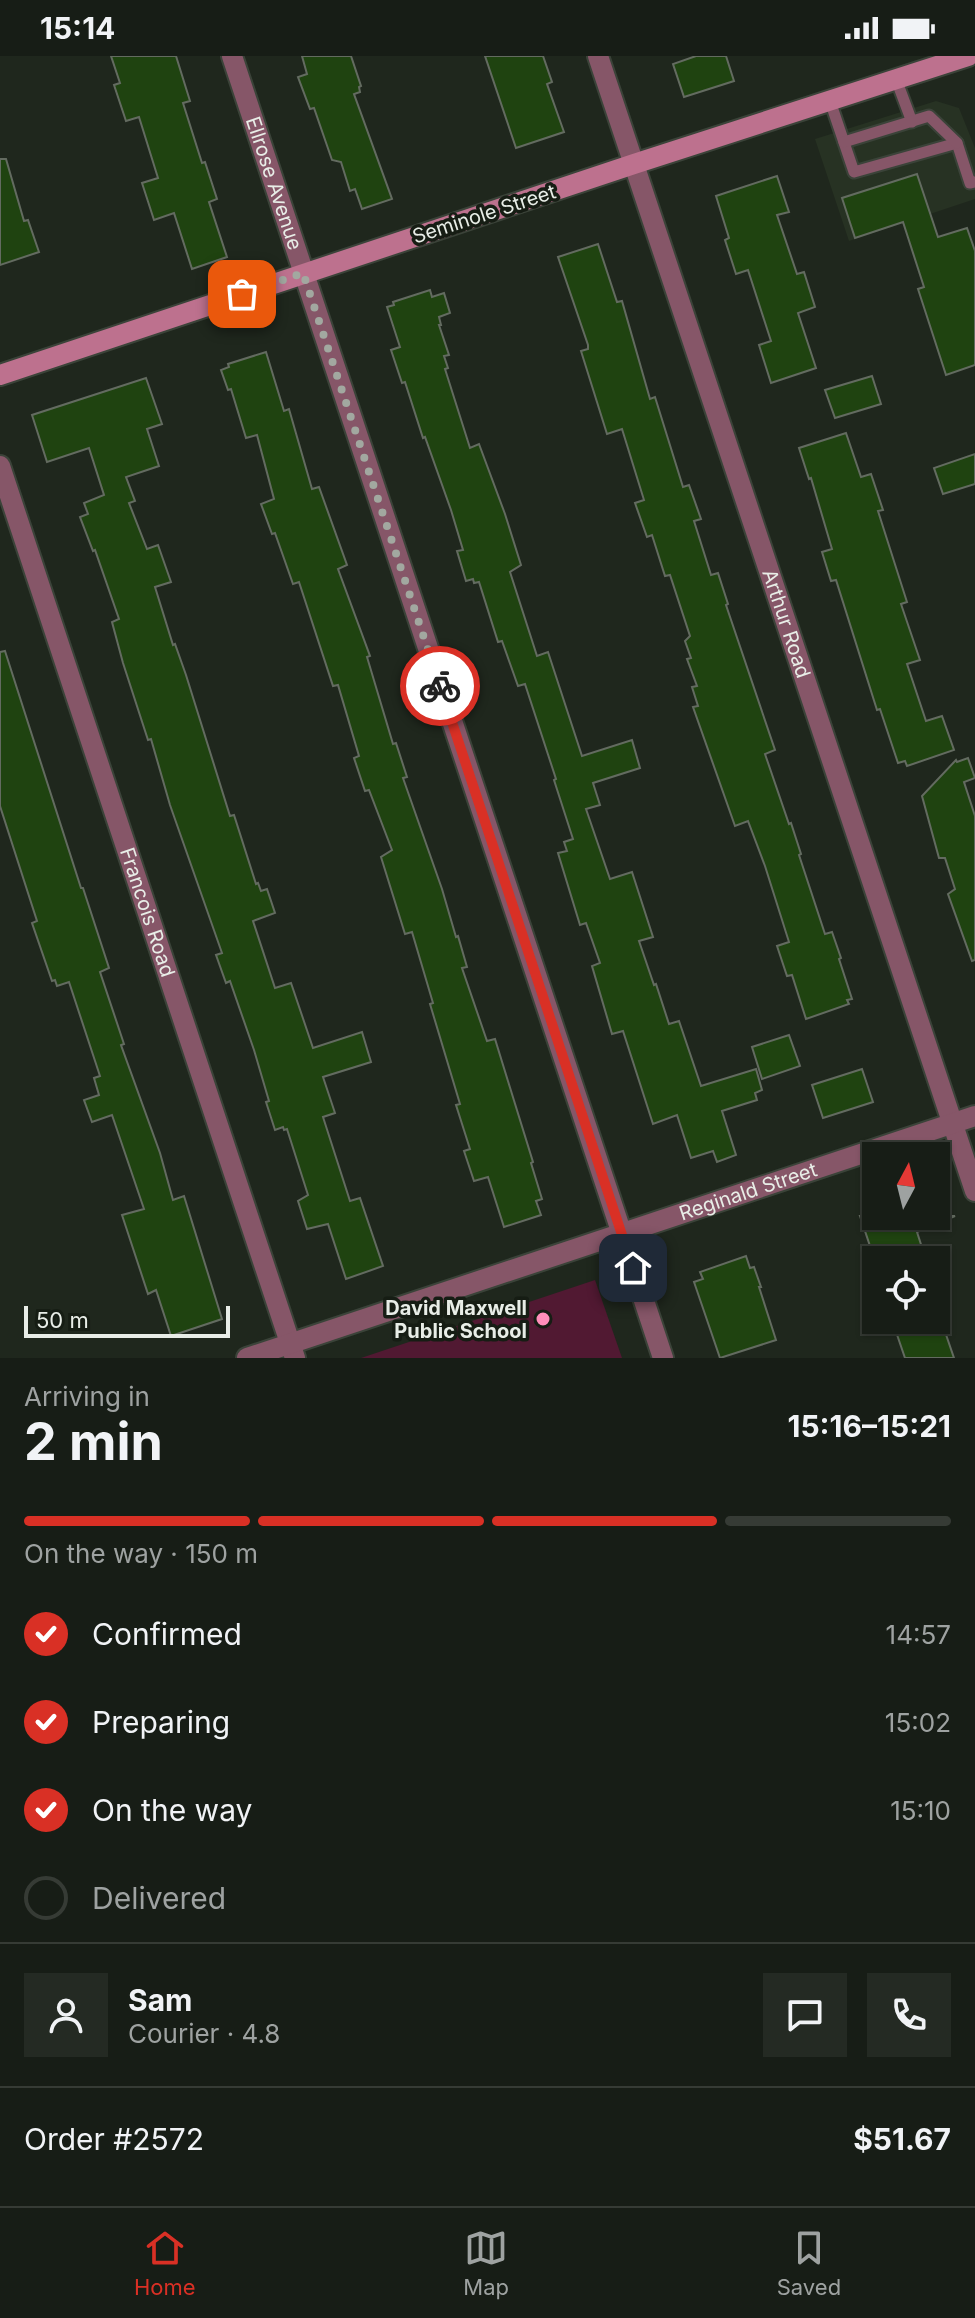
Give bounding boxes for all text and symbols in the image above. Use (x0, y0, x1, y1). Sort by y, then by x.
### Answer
text: 15:14 (40, 10, 115, 46)
street label: Ellrose Avenue (241, 113, 307, 253)
street label: Seminole Street (409, 179, 559, 248)
pin (208, 260, 276, 328)
icon: bag (220, 272, 264, 316)
street label: Arthur Road (757, 566, 816, 681)
courier (400, 646, 480, 726)
icon: bike (418, 664, 462, 708)
street label: Francois Road (115, 845, 180, 980)
north arrow (862, 1142, 950, 1230)
map controls (862, 1142, 950, 1334)
street label: Reginald Street (676, 1157, 820, 1225)
pin (599, 1234, 667, 1302)
icon: home (611, 1246, 655, 1290)
button: locate (862, 1246, 950, 1334)
place label: David Maxwell Public School (385, 1296, 527, 1343)
scale bar (24, 1302, 230, 1338)
text: 50 m (36, 1307, 89, 1333)
marker: David Maxwell Public School (534, 1310, 552, 1328)
text: Arriving in (24, 1381, 150, 1412)
text: 15:16–15:21 (787, 1408, 951, 1444)
text: 2 min (24, 1410, 163, 1473)
text: On the way · 150 m (24, 1538, 258, 1569)
icon: check (24, 1612, 68, 1656)
text: Confirmed (92, 1616, 242, 1652)
text: 14:57 (886, 1619, 951, 1650)
icon: check (24, 1700, 68, 1744)
text: Preparing (92, 1704, 230, 1740)
text: 15:02 (885, 1707, 951, 1738)
icon: check (24, 1788, 68, 1832)
text: On the way (92, 1792, 252, 1828)
text: 15:10 (890, 1795, 951, 1826)
text: Delivered (92, 1880, 226, 1916)
button: person (24, 1973, 108, 2057)
button: chat (763, 1973, 847, 2057)
button: phone (867, 1973, 951, 2057)
text: Sam (128, 1982, 192, 2018)
text: Courier · 4.8 (128, 2018, 280, 2049)
text: Order #2572 (24, 2121, 204, 2157)
text: $51.67 (853, 2121, 951, 2157)
tab: Home (134, 2226, 196, 2300)
tab: Map (463, 2226, 509, 2300)
tab: Saved (777, 2226, 841, 2300)

